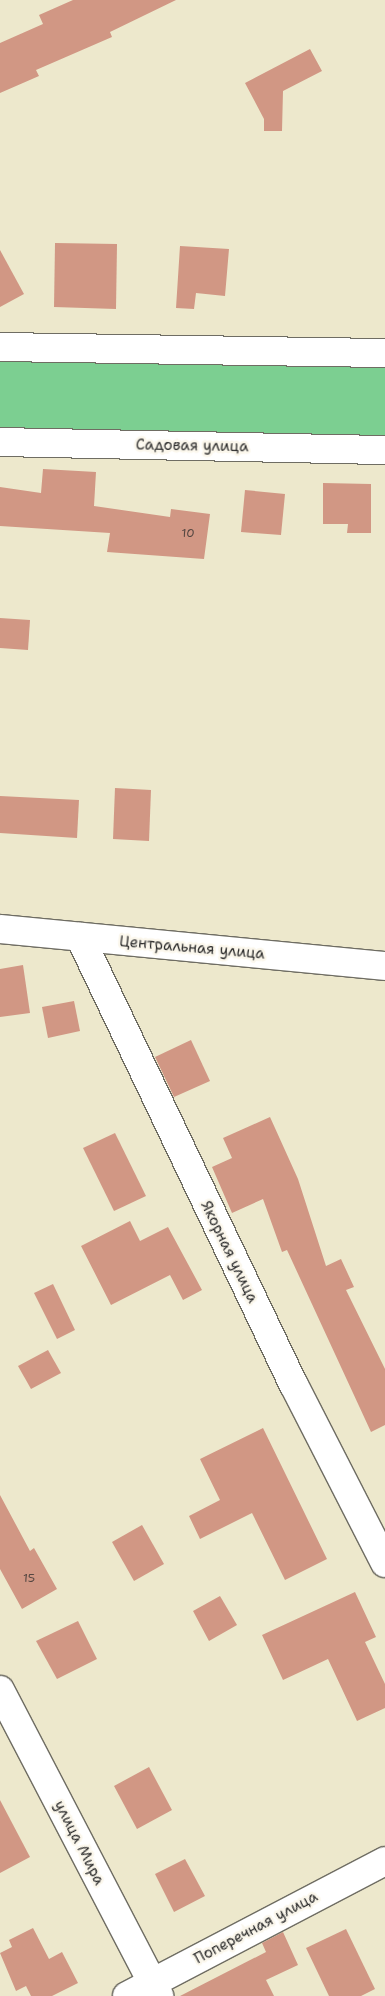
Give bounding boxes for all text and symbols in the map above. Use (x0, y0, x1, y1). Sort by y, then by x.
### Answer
street label: Садовая улица (135, 436, 249, 456)
house number: 10 (181, 527, 195, 541)
street label: Центральная улица (119, 933, 265, 963)
street label: Якорная улица (197, 1198, 261, 1306)
house number: 15 (23, 1572, 35, 1586)
street label: улица Мира (50, 1798, 108, 1888)
street label: Поперечная улица (191, 1888, 321, 1968)

